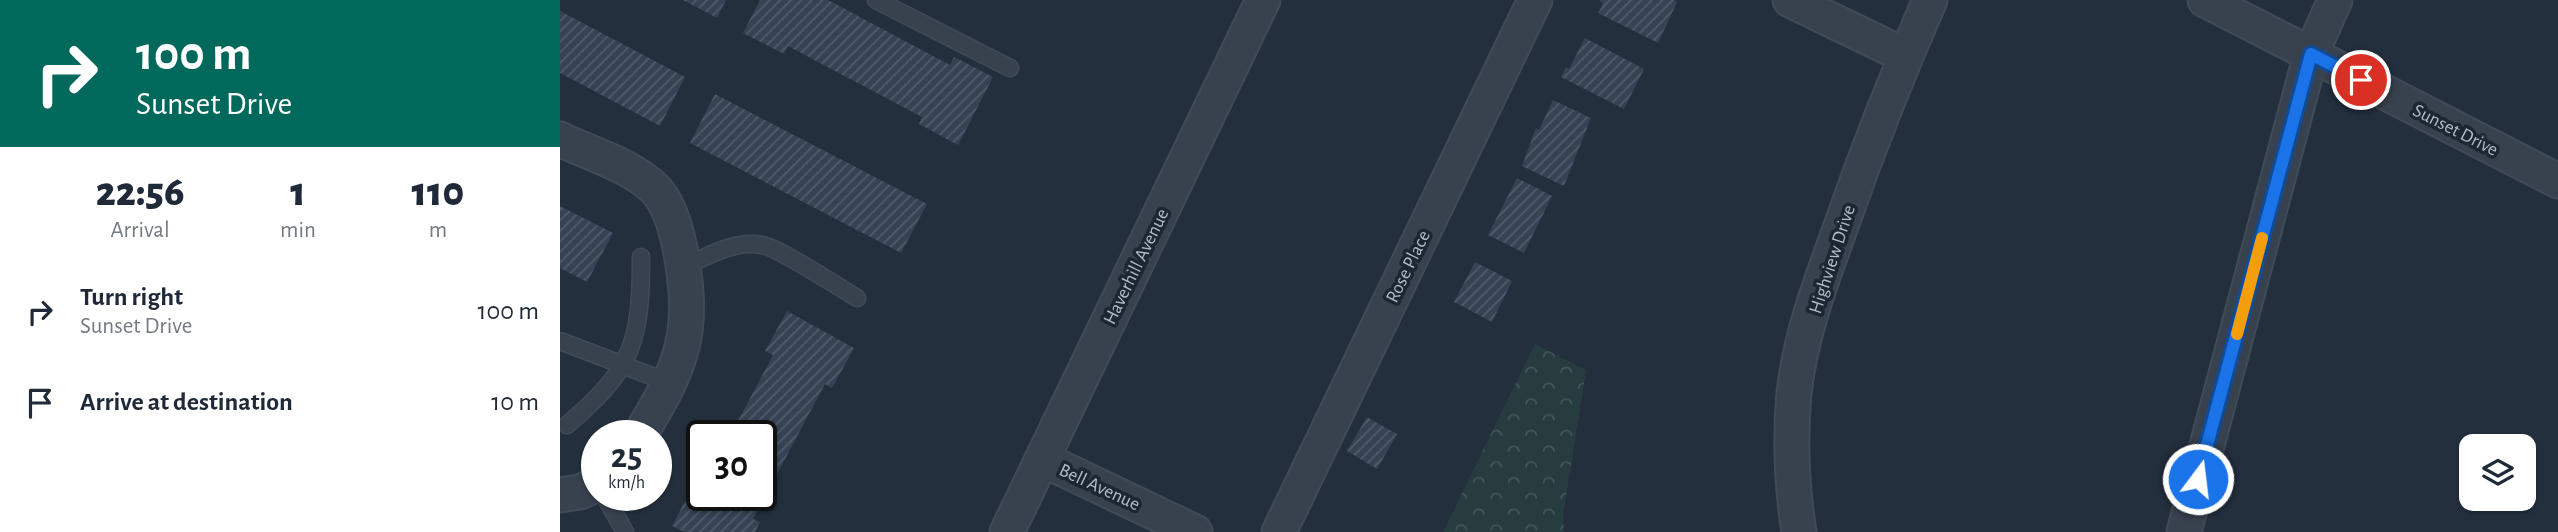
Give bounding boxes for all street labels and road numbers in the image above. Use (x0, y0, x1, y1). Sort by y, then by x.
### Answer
street label: Sunset Drive (2410, 101, 2501, 160)
street label: Highview Drive (1806, 203, 1859, 316)
street label: Haverhill Avenue (1100, 206, 1173, 328)
street label: Rose Place (1383, 228, 1434, 306)
street label: Bell Avenue (1056, 460, 1143, 514)

